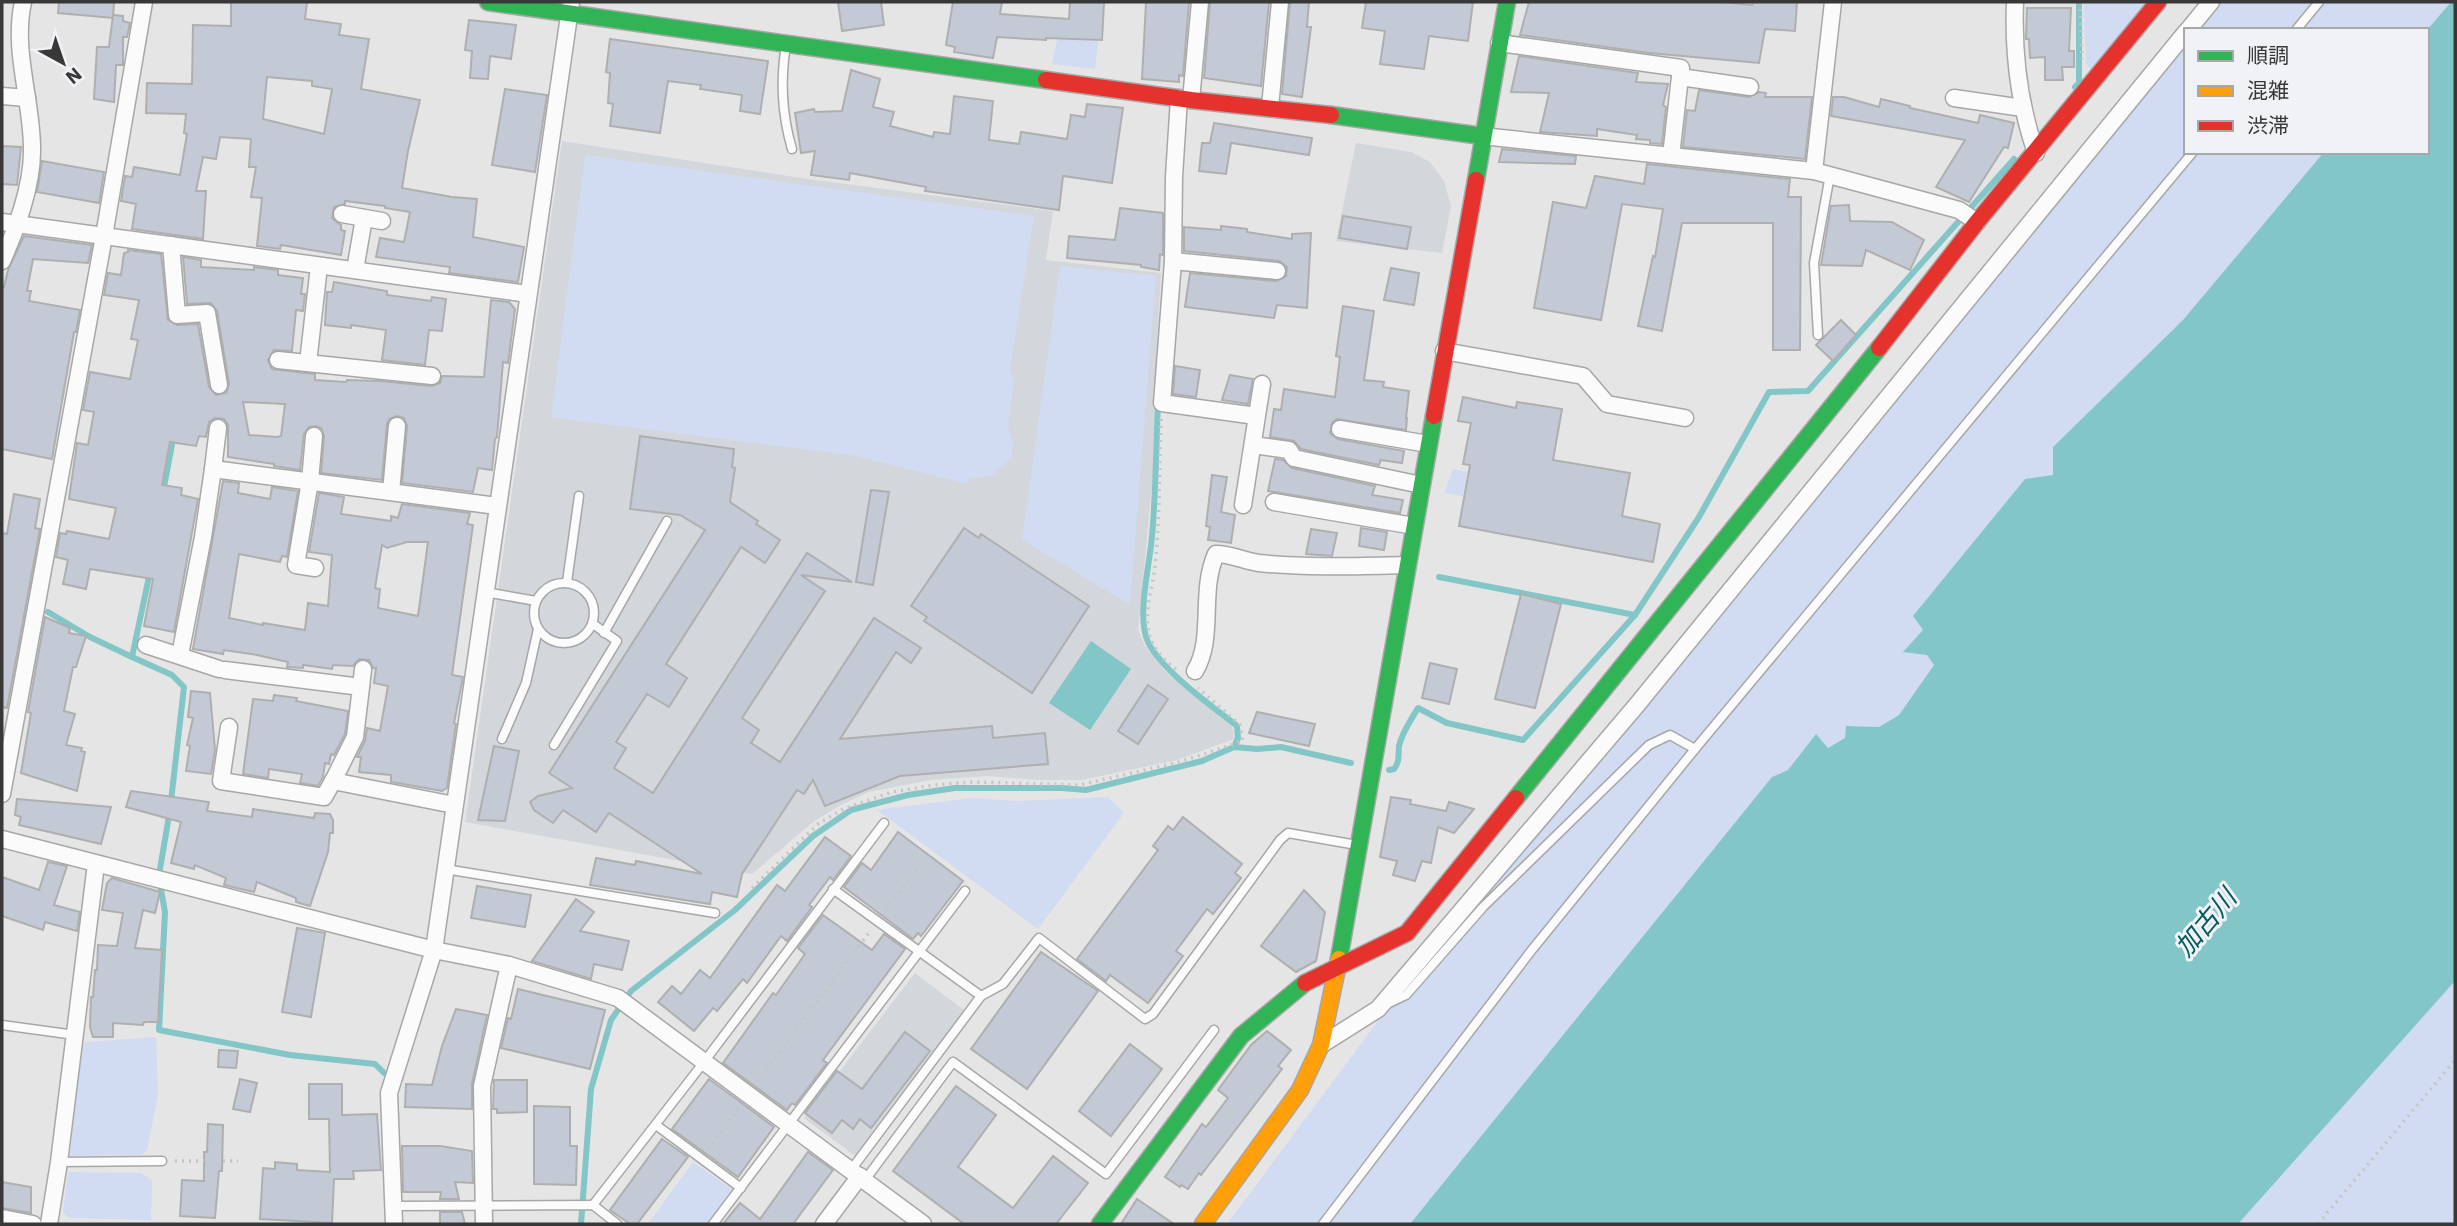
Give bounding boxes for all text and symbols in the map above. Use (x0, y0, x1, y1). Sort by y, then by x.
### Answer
north arrow (28, 28, 98, 98)
legend (2184, 28, 2429, 154)
text: 順調 (2247, 41, 2289, 69)
text: N (61, 62, 87, 90)
text: 混雑 (2247, 76, 2289, 104)
text: 渋滞 (2247, 111, 2289, 139)
water label: 加古川 (2167, 879, 2245, 963)

